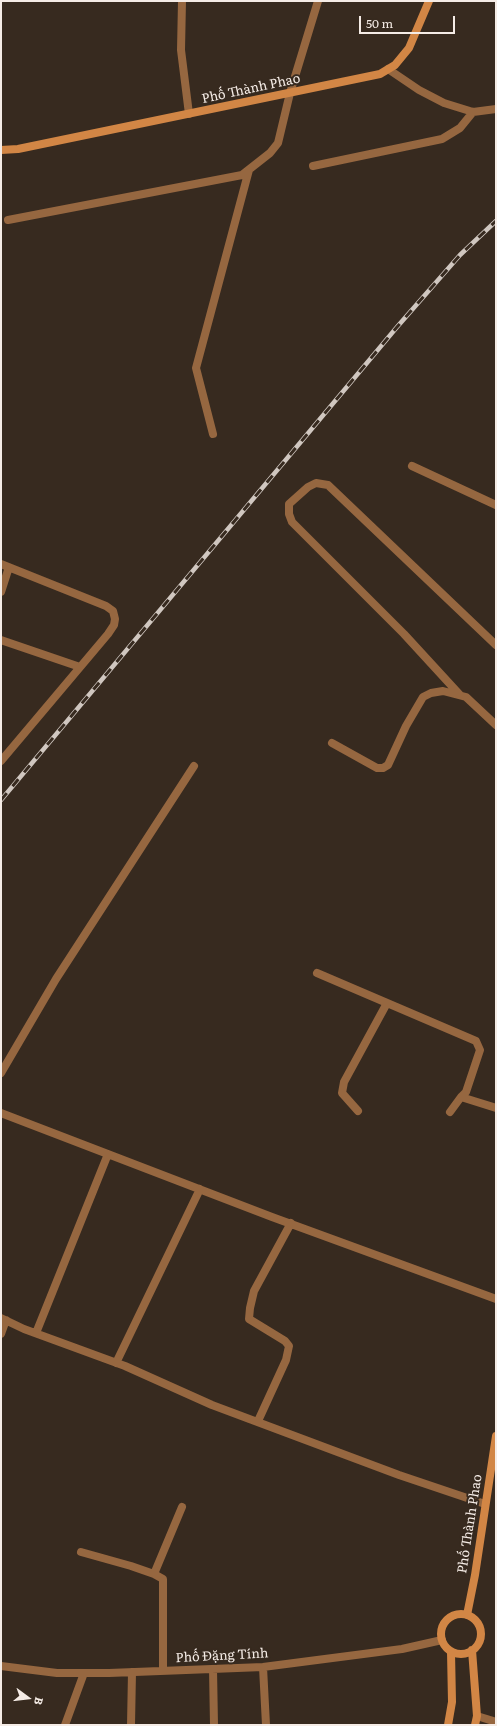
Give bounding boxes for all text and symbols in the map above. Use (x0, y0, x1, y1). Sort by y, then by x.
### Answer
scale bar (361, 8, 457, 34)
text: 50 m (366, 14, 393, 32)
street label: Phố Thành Phao (200, 71, 302, 107)
street label: Phố Thành Phao (454, 1473, 486, 1575)
street label: Phố Đặng Tính (175, 1646, 269, 1666)
north arrow (8, 1678, 48, 1718)
text: B (31, 1695, 48, 1707)

